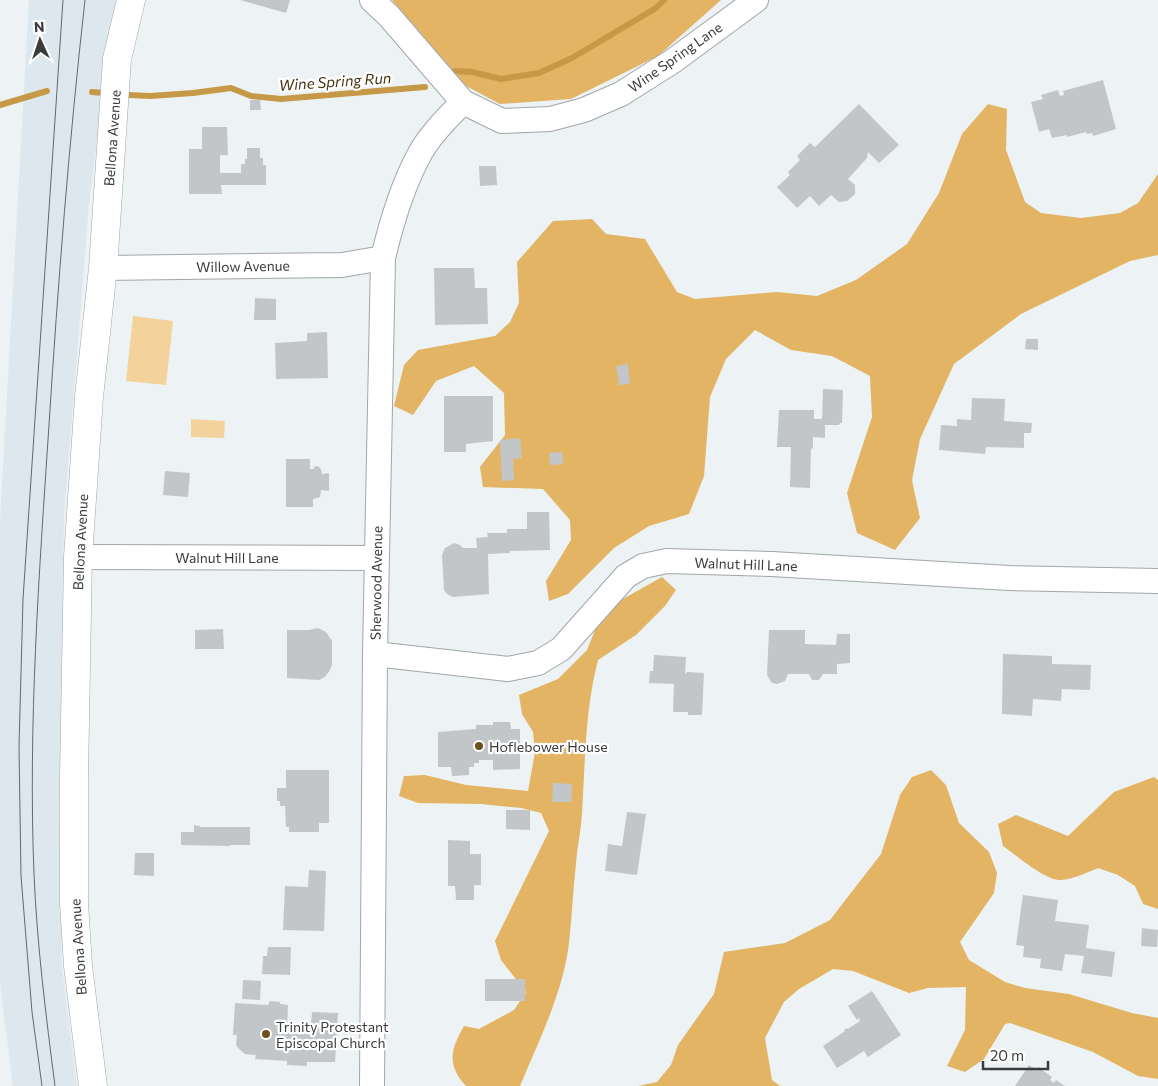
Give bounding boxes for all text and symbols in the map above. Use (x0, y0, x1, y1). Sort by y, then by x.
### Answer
north arrow (15, 15, 65, 65)
text: N (34, 18, 45, 35)
street label: Wine Spring Lane (625, 18, 725, 96)
water label: Wine Spring Run (278, 68, 392, 94)
street label: Bellona Avenue (100, 89, 124, 187)
street label: Willow Avenue (196, 257, 290, 275)
street label: Bellona Avenue (69, 493, 91, 591)
street label: Sherwood Avenue (367, 526, 385, 640)
street label: Walnut Hill Lane (175, 549, 279, 566)
street label: Walnut Hill Lane (694, 554, 798, 574)
place label: Hoflebower House (489, 738, 608, 755)
marker: Hoflebower House (473, 740, 485, 752)
street label: Bellona Avenue (66, 898, 90, 996)
place label: Trinity Protestant Episcopal Church (276, 1018, 389, 1051)
marker: Trinity Protestant Episcopal Church (260, 1028, 272, 1040)
scale bar (983, 1038, 1048, 1070)
text: 20 m (990, 1046, 1024, 1064)

